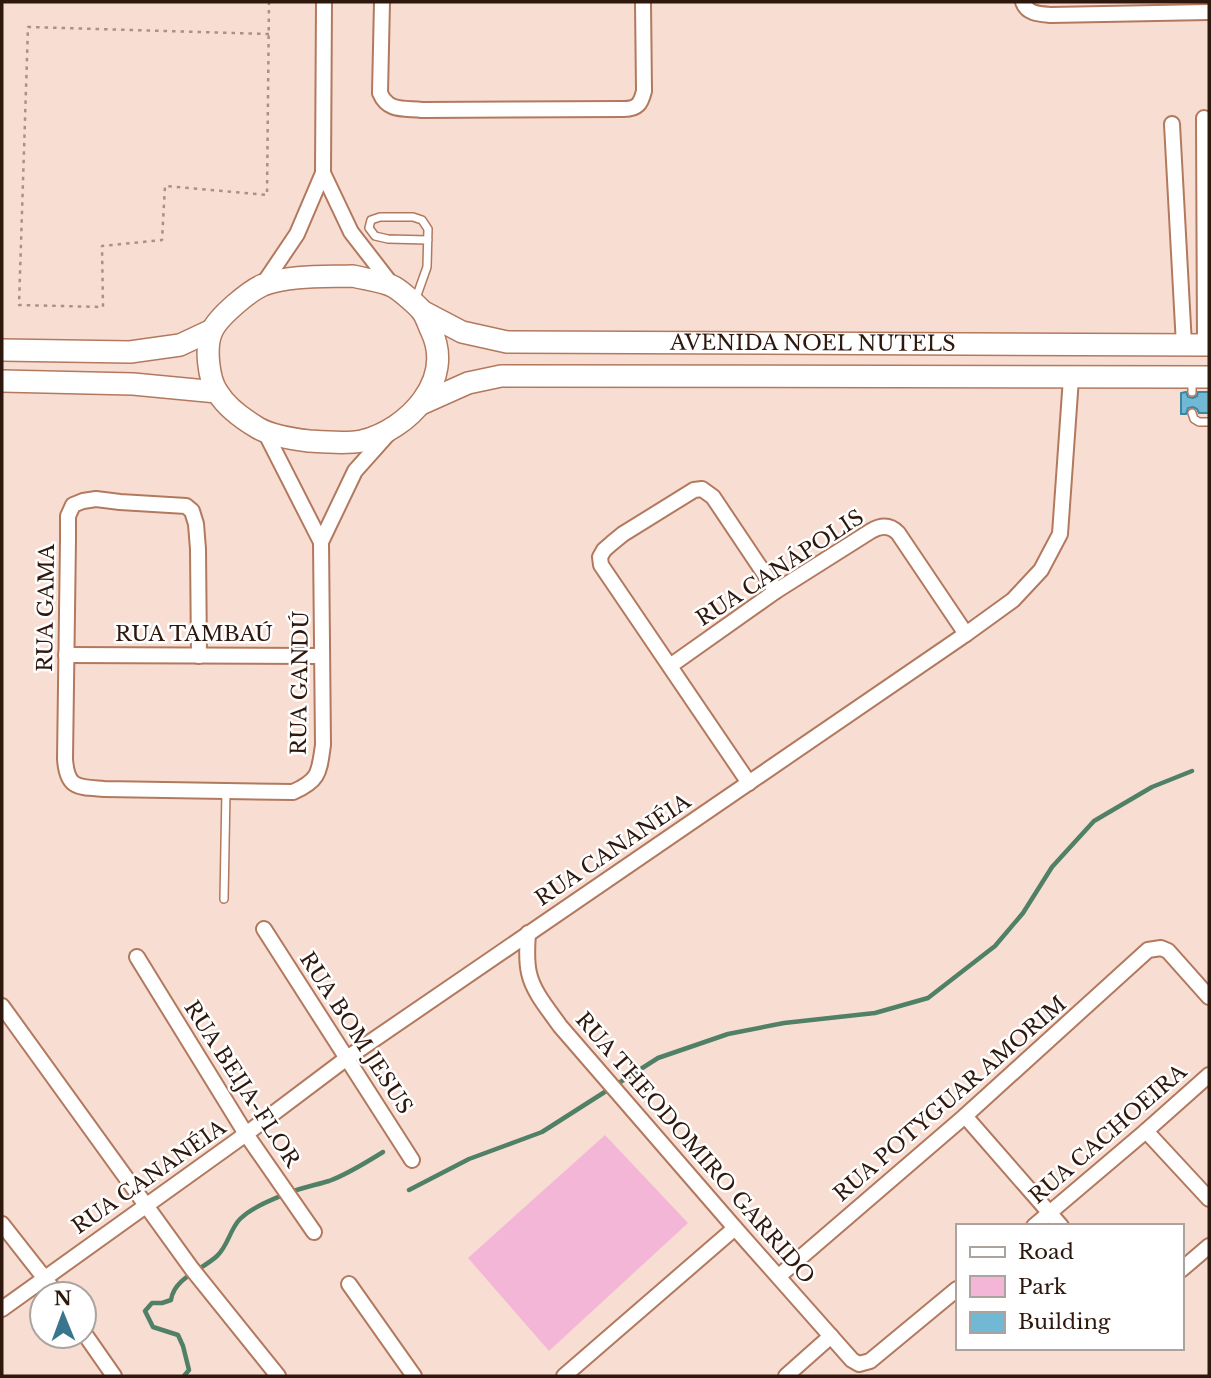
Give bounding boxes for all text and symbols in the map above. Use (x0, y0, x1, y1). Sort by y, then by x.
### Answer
street label: AVENIDA NOEL NUTELS (669, 330, 956, 357)
street label: RUA CANÁPOLIS (691, 504, 869, 632)
street label: RUA GAMA (32, 543, 60, 672)
street label: RUA GANDÚ (286, 611, 314, 755)
street label: RUA TAMBAÚ (115, 621, 273, 647)
street label: RUA CANANÉIA (530, 788, 696, 912)
street label: RUA BOM JESUS (294, 947, 418, 1119)
street label: RUA POTYGUAR AMORIM (828, 991, 1072, 1207)
street label: RUA BEIJA-FLOR (178, 996, 306, 1173)
street label: RUA THEODOMIRO GARRIDO (570, 1007, 820, 1289)
street label: RUA CACHOEIRA (1024, 1058, 1192, 1209)
street label: RUA CANANÉIA (67, 1114, 232, 1240)
legend (956, 1224, 1183, 1350)
text: Road (1018, 1239, 1074, 1265)
text: Park (1018, 1274, 1067, 1300)
north arrow (28, 1280, 98, 1350)
text: N (54, 1287, 72, 1310)
text: Building (1018, 1309, 1111, 1335)

